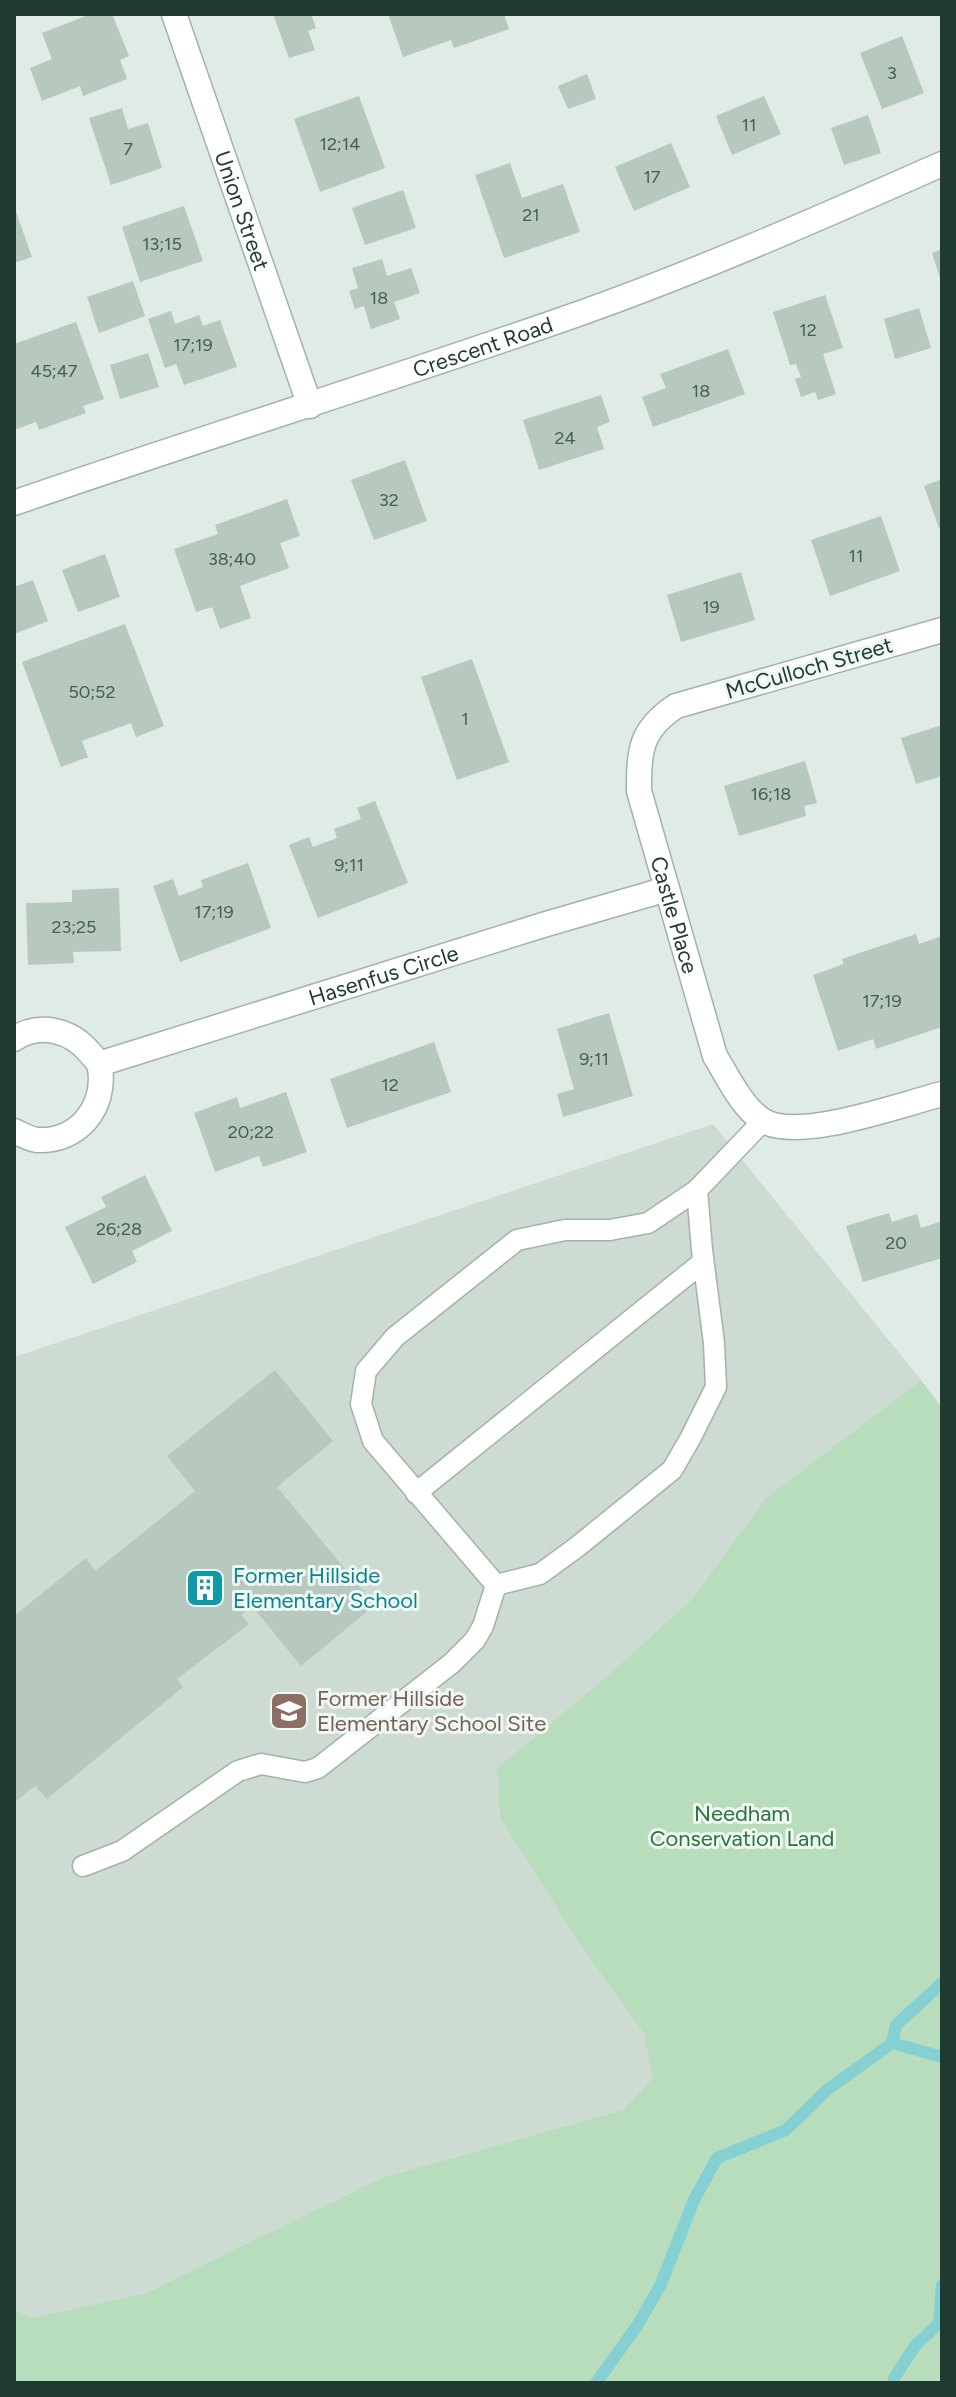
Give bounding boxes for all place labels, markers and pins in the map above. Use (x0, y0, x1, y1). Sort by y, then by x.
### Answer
place label: Former Hillside Elementary School (233, 1562, 418, 1614)
building icon: Former Hillside Elementary School (184, 1567, 226, 1609)
place label: Former Hillside Elementary School Site (317, 1685, 546, 1737)
school or university icon: Former Hillside Elementary School Site (268, 1690, 310, 1732)

